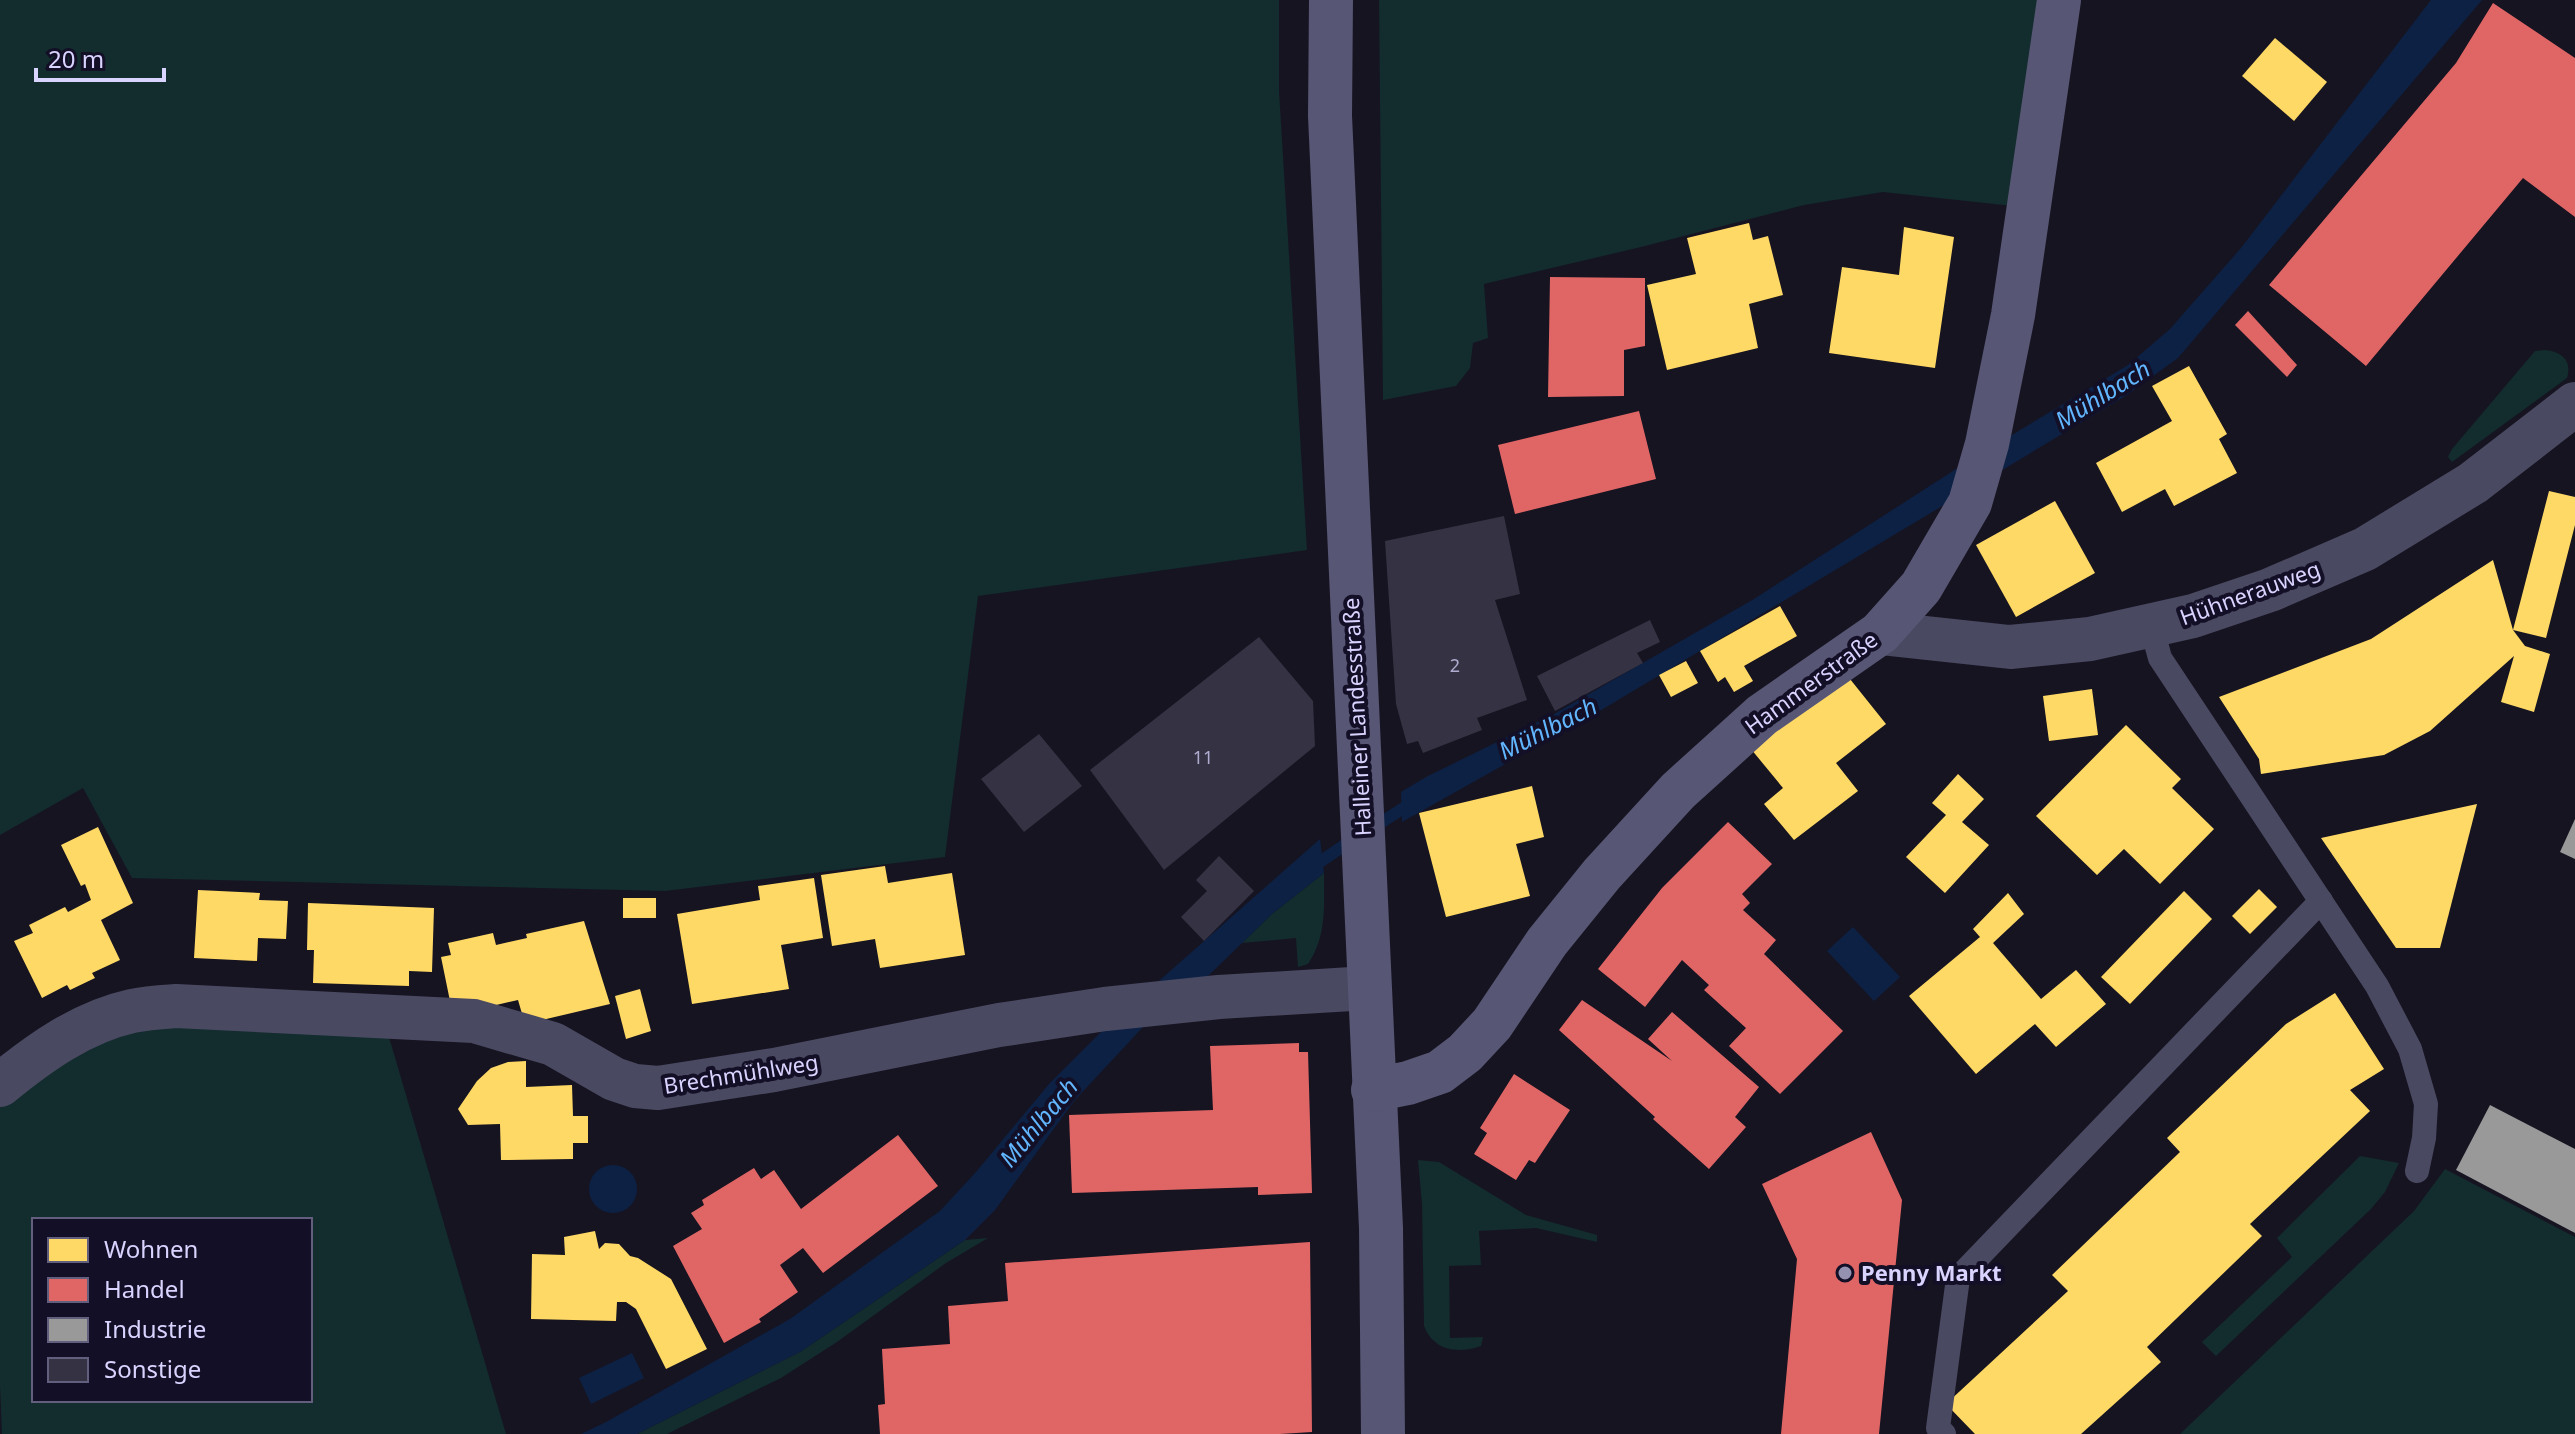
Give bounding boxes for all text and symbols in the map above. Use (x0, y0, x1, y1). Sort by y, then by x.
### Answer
scale bar (36, 32, 164, 82)
text: 20 m (48, 42, 104, 75)
water label: Mühlbach (2048, 352, 2156, 436)
street label: Hühnerauweg (2175, 553, 2324, 631)
street label: Halleiner Landesstraße (1335, 597, 1377, 837)
street label: Hammerstraße (1738, 624, 1883, 740)
house number: 2 (1450, 653, 1460, 677)
water label: Mühlbach (1492, 689, 1602, 767)
house number: 11 (1193, 745, 1213, 769)
street label: Brechmühlweg (661, 1046, 820, 1100)
water label: Mühlbach (991, 1071, 1085, 1173)
legend (32, 1218, 312, 1402)
text: Wohnen (104, 1232, 198, 1265)
place label: Penny Markt (1861, 1257, 2002, 1287)
marker: Penny Markt (1836, 1264, 1854, 1282)
text: Handel (104, 1272, 185, 1305)
text: Industrie (104, 1312, 206, 1345)
text: Sonstige (104, 1352, 201, 1385)

